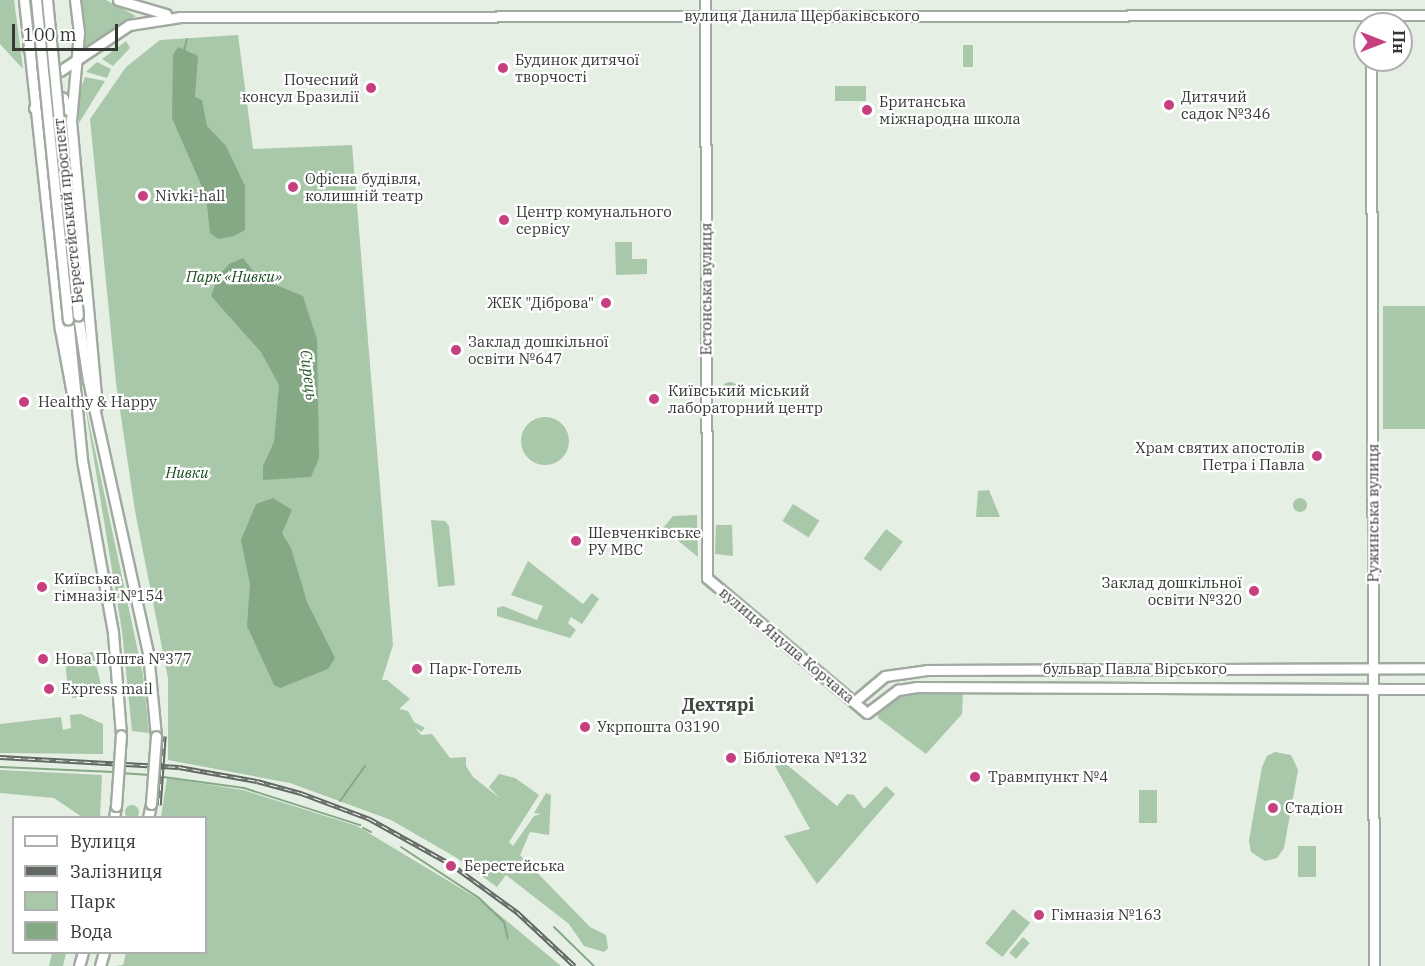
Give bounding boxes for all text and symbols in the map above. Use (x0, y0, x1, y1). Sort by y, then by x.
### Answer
street label: вулиця Данила Щербаківського (684, 7, 920, 25)
scale bar (15, 12, 122, 50)
north arrow (1353, 12, 1413, 72)
text: 100 m (23, 23, 77, 46)
text: Пн (1389, 30, 1409, 54)
place label: Будинок дитячої творчості (515, 50, 639, 85)
marker: Будинок дитячої творчості (496, 61, 510, 75)
place label: Почесний консул Бразилії (242, 70, 359, 105)
marker: Почесний консул Бразилії (364, 81, 378, 95)
place label: Дитячий садок №346 (1181, 87, 1270, 122)
place label: Британська міжнародна школа (879, 92, 1021, 127)
marker: Дитячий садок №346 (1162, 98, 1176, 112)
marker: Британська міжнародна школа (860, 103, 874, 117)
street label: Берестейський проспект (49, 117, 87, 305)
place label: Офісна будівля, колишній театр (305, 169, 423, 204)
marker: Офісна будівля, колишній театр (286, 180, 300, 194)
place label: Nivki-hall (155, 187, 225, 205)
marker: Nivki-hall (136, 189, 150, 203)
place label: Центр комунального сервісу (516, 202, 672, 237)
marker: Центр комунального сервісу (497, 213, 511, 227)
street label: Естонська вулиця (697, 223, 715, 355)
park label: Парк «Нивки» (186, 268, 282, 286)
place label: ЖЕК "Діброва" (487, 294, 594, 312)
marker: ЖЕК "Діброва" (599, 296, 613, 310)
place label: Заклад дошкільної освіти №647 (468, 332, 609, 367)
marker: Заклад дошкільної освіти №647 (449, 343, 463, 357)
water label: Сирець (296, 349, 322, 401)
place label: Київський міський лабораторний центр (668, 381, 823, 416)
marker: Київський міський лабораторний центр (645, 390, 663, 408)
marker: Healthy & Happy (15, 393, 33, 411)
place label: Healthy & Happy (38, 393, 157, 411)
place label: Храм святих апостолів Петра і Павла (1135, 438, 1305, 473)
street label: Ружинська вулиця (1364, 444, 1382, 582)
marker: Храм святих апостолів Петра і Павла (1310, 449, 1324, 463)
park label: Нивки (165, 464, 209, 482)
place label: Шевченківське РУ МВС (588, 523, 701, 558)
marker: Шевченківське РУ МВС (569, 534, 583, 548)
place label: Київська гімназія №154 (54, 569, 164, 604)
place label: Заклад дошкільної освіти №320 (1101, 573, 1242, 608)
marker: Київська гімназія №154 (35, 580, 49, 594)
street label: вулиця Януша Корчака (716, 583, 858, 707)
marker: Заклад дошкільної освіти №320 (1247, 584, 1261, 598)
place label: Нова Пошта №377 (55, 650, 192, 668)
marker: Нова Пошта №377 (36, 652, 50, 666)
place label: Парк-Готель (429, 660, 522, 678)
street label: бульвар Павла Вірського (1043, 660, 1227, 678)
marker: Парк-Готель (410, 662, 424, 676)
place label: Express mail (61, 680, 153, 698)
marker: Express mail (42, 682, 56, 696)
district label: Дехтярі (682, 694, 754, 716)
place label: Укрпошта 03190 (597, 718, 720, 736)
marker: Укрпошта 03190 (578, 720, 592, 734)
place label: Бібліотека №132 (743, 749, 867, 767)
marker: Бібліотека №132 (724, 751, 738, 765)
marker: Травмпункт №4 (966, 768, 984, 786)
place label: Травмпункт №4 (988, 768, 1108, 786)
place label: Стадіон (1285, 799, 1343, 817)
marker: Стадіон (1266, 801, 1280, 815)
legend (12, 816, 207, 954)
text: Вулиця (70, 830, 136, 853)
marker: Берестейська (442, 857, 460, 875)
place label: Берестейська (464, 857, 565, 875)
text: Залізниця (70, 860, 163, 883)
text: Парк (70, 890, 116, 913)
place label: Гімназія №163 (1051, 906, 1162, 924)
marker: Гімназія №163 (1032, 908, 1046, 922)
text: Вода (70, 920, 113, 943)

